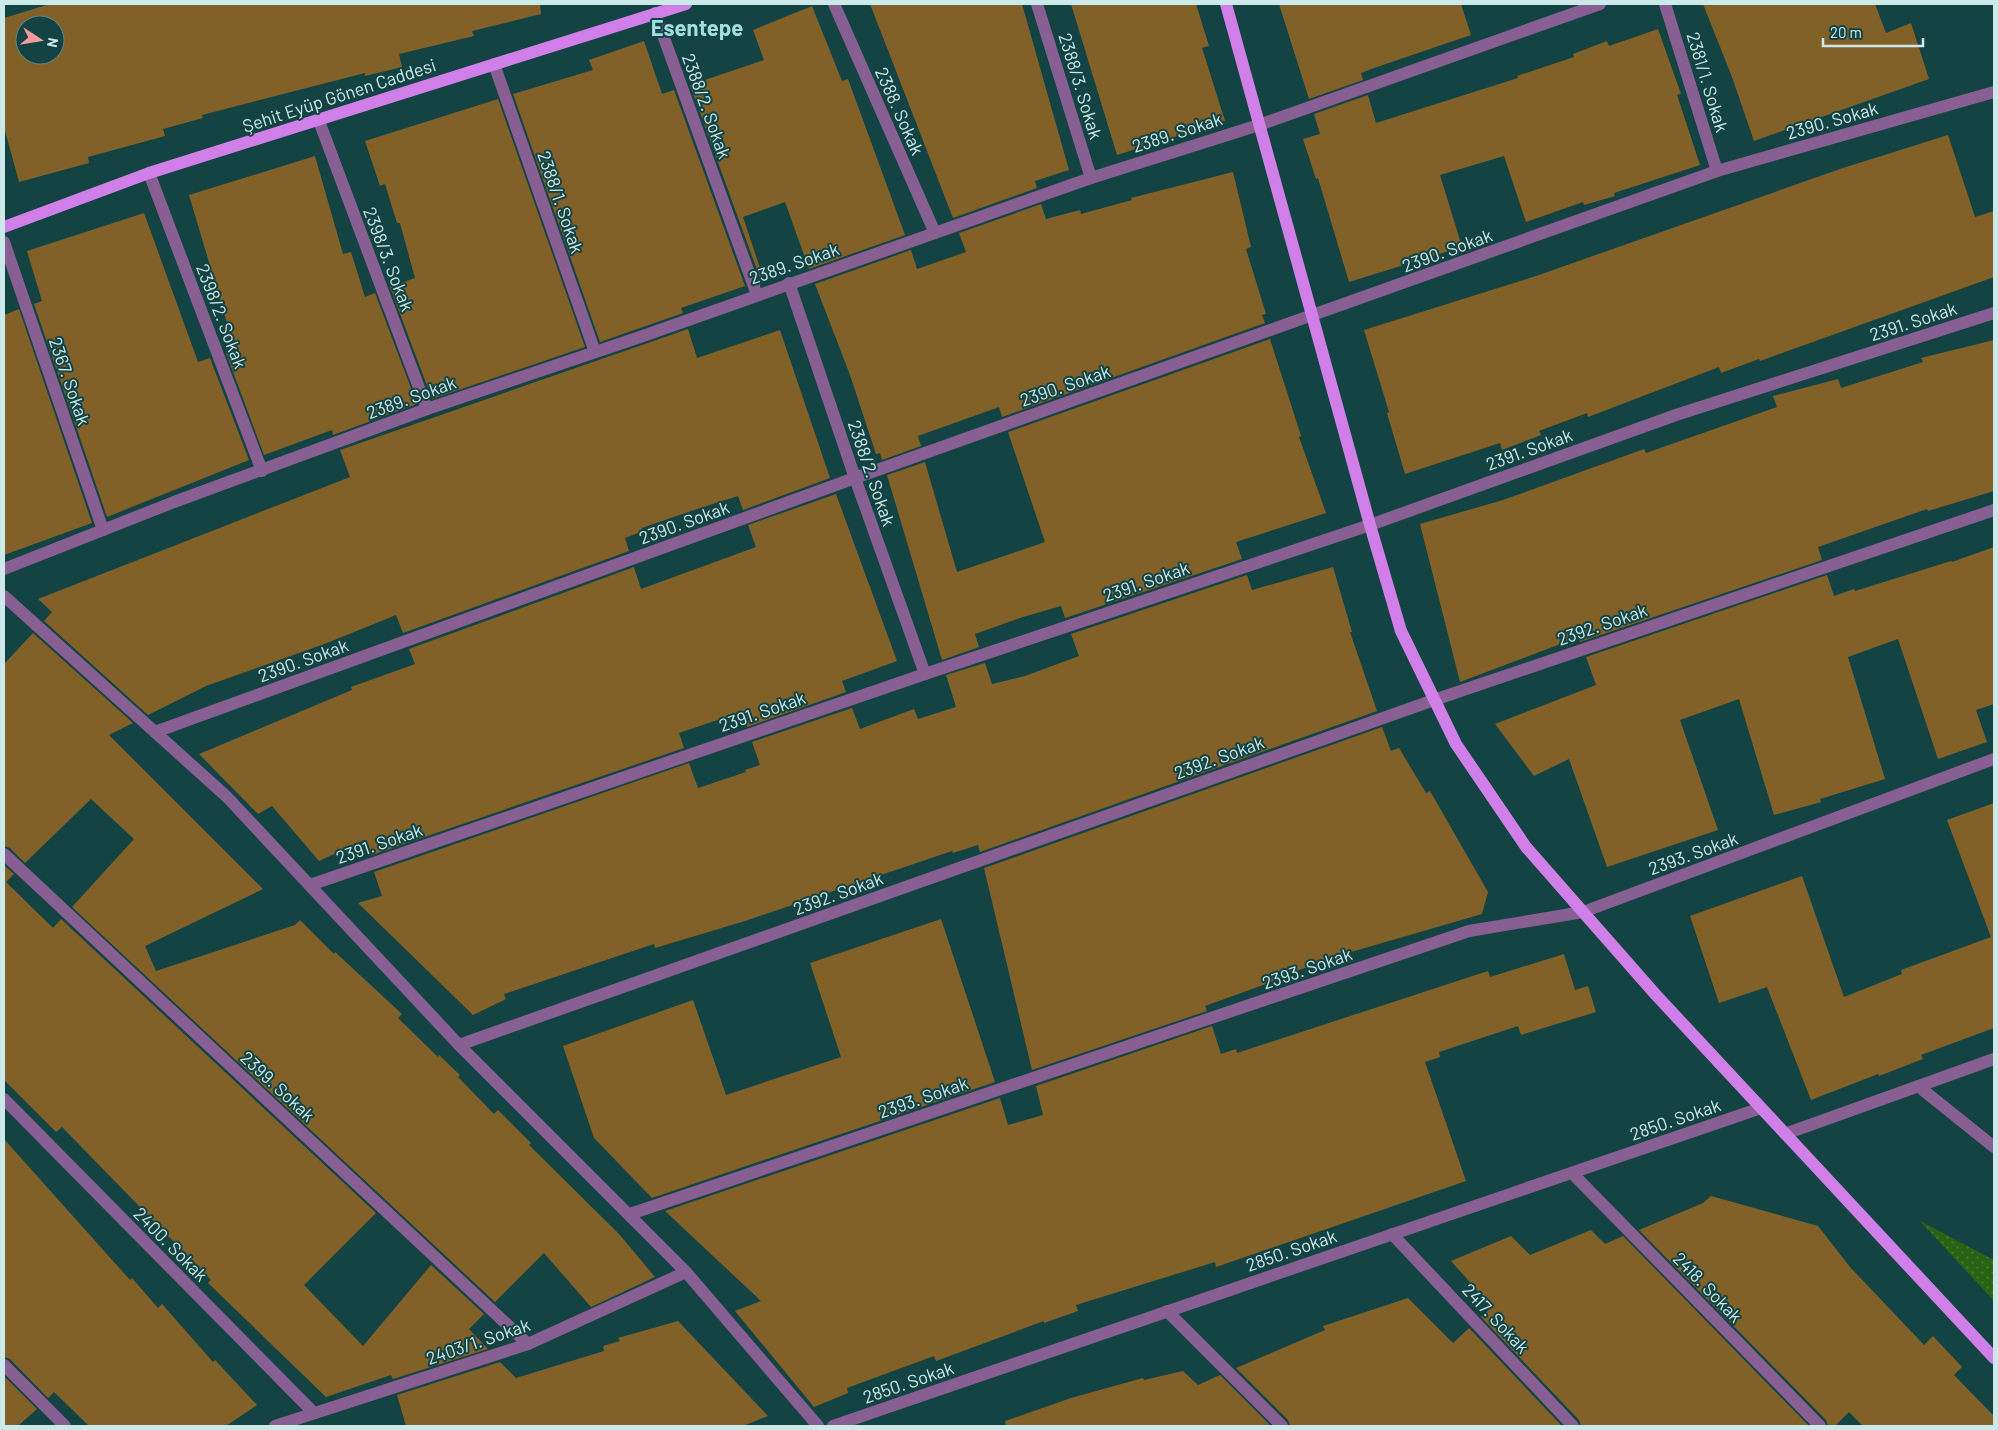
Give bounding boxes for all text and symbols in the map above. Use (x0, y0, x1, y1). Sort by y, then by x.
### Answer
district label: Esentepe (651, 14, 743, 40)
north arrow (15, 15, 65, 65)
scale bar (1823, 15, 1923, 47)
text: 20 m (1830, 23, 1862, 41)
street label: 2381/1. Sokak (1682, 29, 1734, 135)
street label: 2388/3. Sokak (1054, 30, 1108, 142)
text: N (44, 36, 62, 49)
street label: 2388/2. Sokak (678, 50, 736, 162)
street label: Şehit Eyüp Gönen Caddesi (239, 53, 439, 137)
street label: 2388. Sokak (871, 64, 929, 158)
street label: 2390. Sokak (1784, 96, 1880, 144)
street label: 2389. Sokak (1129, 107, 1225, 157)
street label: 2388/1. Sokak (533, 148, 589, 256)
street label: 2398/3. Sokak (359, 204, 419, 314)
street label: 2390. Sokak (1399, 224, 1495, 276)
street label: 2389. Sokak (746, 237, 842, 289)
street label: 2398/2. Sokak (192, 261, 252, 371)
street label: 2391. Sokak (1867, 297, 1959, 345)
street label: 2367. Sokak (45, 334, 95, 428)
street label: 2390. Sokak (1017, 359, 1113, 411)
street label: 2389. Sokak (363, 371, 459, 423)
street label: 2388/2. Sokak (844, 417, 900, 529)
street label: 2391. Sokak (1483, 423, 1575, 475)
street label: 2390. Sokak (636, 496, 732, 548)
street label: 2391. Sokak (1100, 556, 1192, 606)
street label: 2392. Sokak (1554, 598, 1650, 650)
street label: 2390. Sokak (255, 634, 351, 686)
street label: 2391. Sokak (716, 686, 808, 736)
street label: 2392. Sokak (1171, 731, 1267, 783)
street label: 2391. Sokak (333, 818, 425, 868)
street label: 2393. Sokak (1645, 827, 1741, 879)
street label: 2392. Sokak (790, 867, 886, 919)
street label: 2393. Sokak (1259, 942, 1355, 994)
street label: 2399. Sokak (236, 1046, 320, 1126)
street label: 2393. Sokak (875, 1071, 971, 1123)
street label: 2850. Sokak (1627, 1093, 1723, 1145)
street label: 2400. Sokak (129, 1202, 213, 1286)
street label: 2850. Sokak (1243, 1224, 1339, 1276)
street label: 2418. Sokak (1669, 1247, 1747, 1327)
street label: 2417. Sokak (1458, 1278, 1534, 1358)
street label: 2403/1. Sokak (423, 1313, 533, 1369)
street label: 2850. Sokak (860, 1356, 956, 1408)

